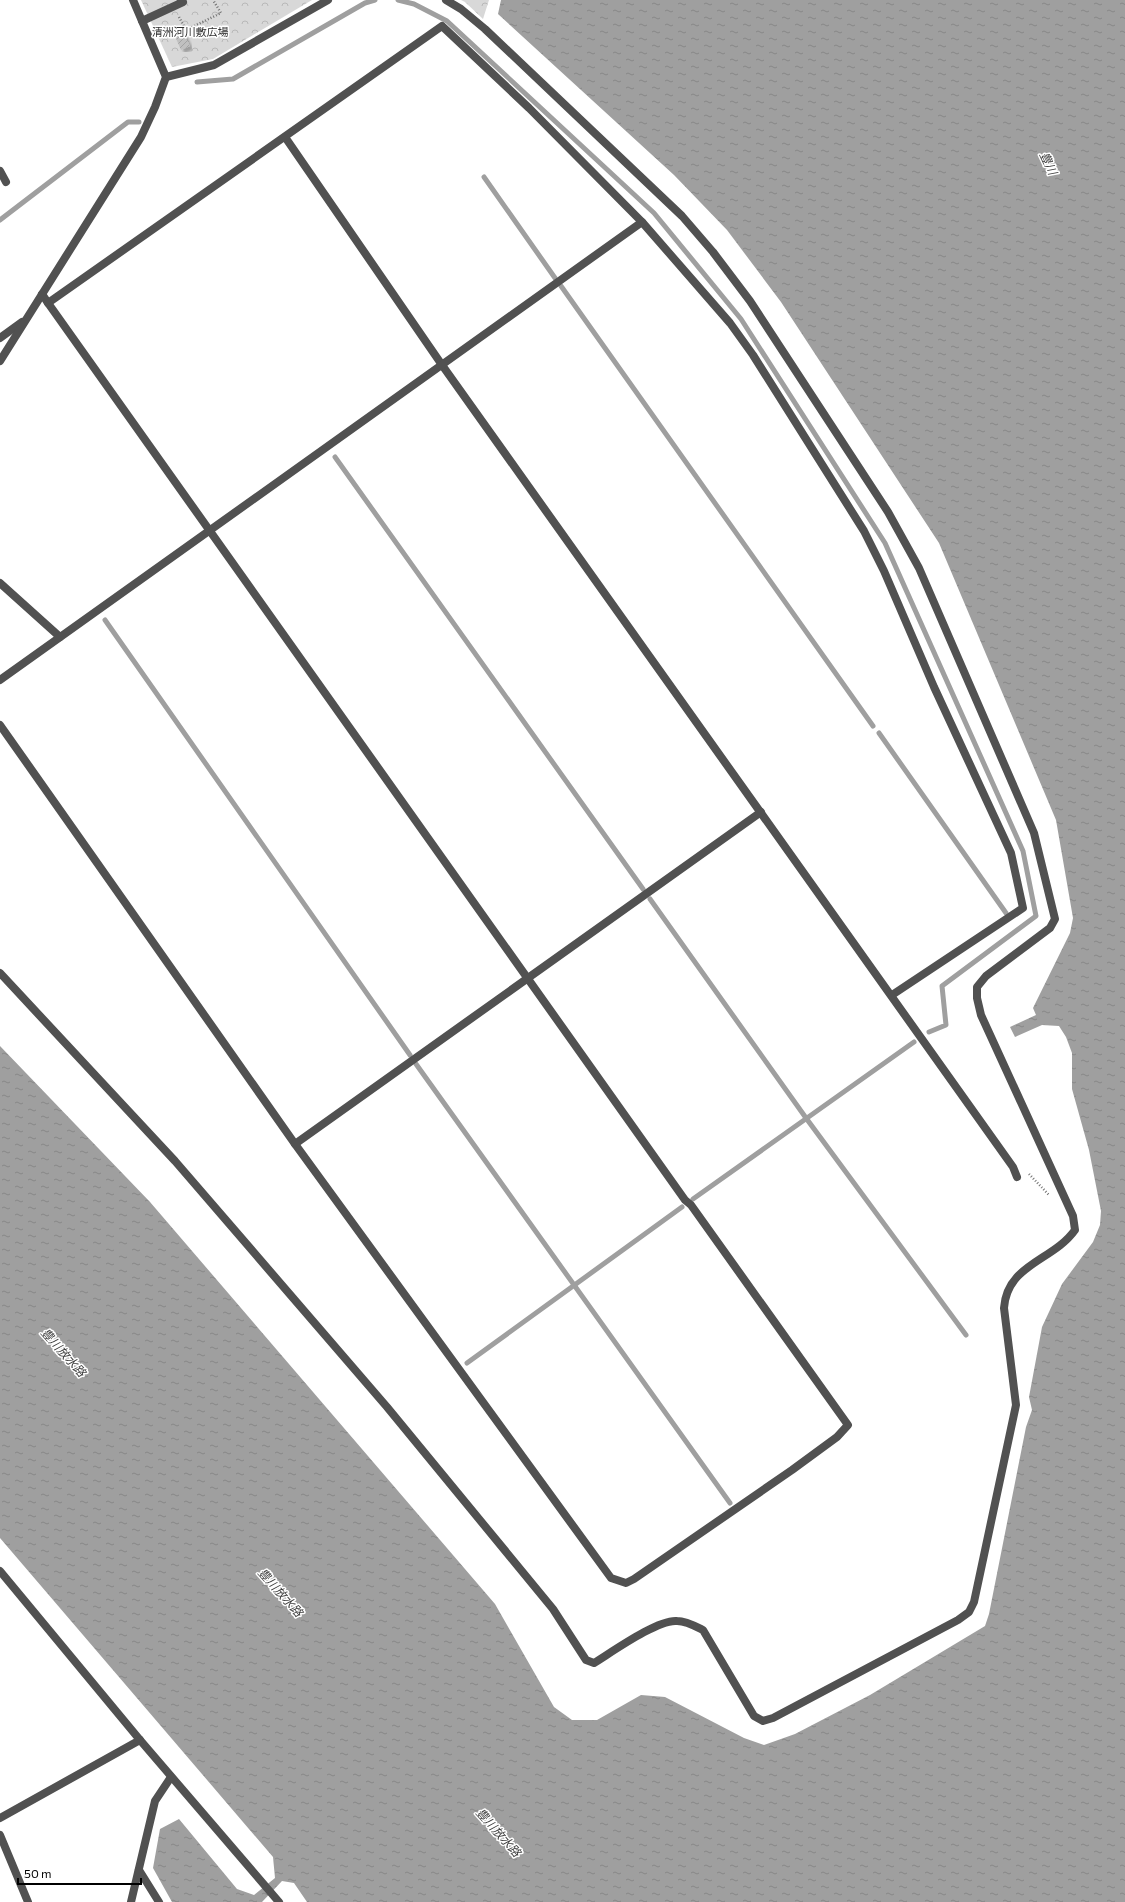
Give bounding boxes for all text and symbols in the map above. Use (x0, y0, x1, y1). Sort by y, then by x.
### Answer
park label: 清洲河川敷広場 (152, 25, 229, 38)
water label: 豊川 (1038, 149, 1061, 179)
water label: 豊川放水路 (39, 1325, 90, 1380)
water label: 豊川放水路 (256, 1565, 307, 1620)
water label: 豊川放水路 (474, 1805, 525, 1860)
scale bar (18, 1860, 141, 1886)
text: 50 m (24, 1866, 52, 1880)

